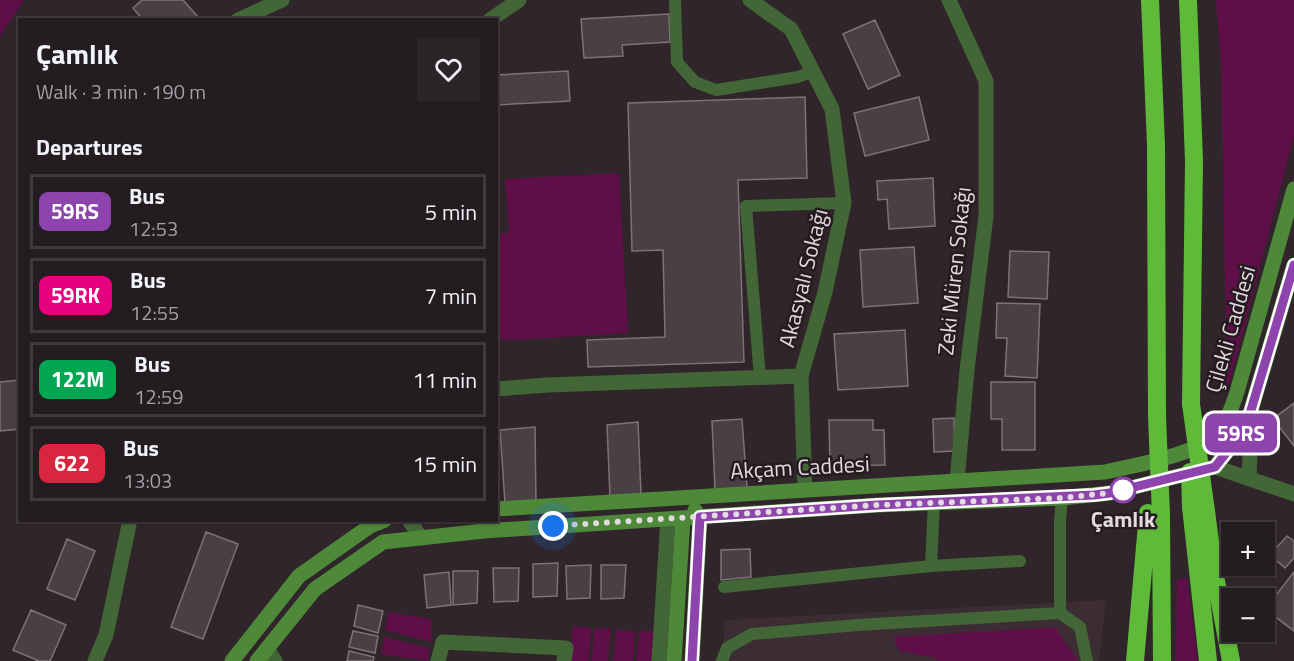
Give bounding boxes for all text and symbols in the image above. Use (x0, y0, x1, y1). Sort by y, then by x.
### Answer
text: Çamlık (36, 32, 118, 75)
button: heart (417, 38, 480, 101)
text: Walk · 3 min · 190 m (36, 76, 206, 107)
text: Departures (36, 130, 143, 164)
text: Bus (129, 179, 165, 213)
street label: Zeki Müren Sokağı (928, 185, 980, 357)
text: 59RS (51, 195, 99, 227)
text: 5 min (425, 195, 477, 229)
street label: Akasyalı Sokağı (769, 205, 837, 351)
text: 12:53 (129, 213, 178, 244)
street label: Çilekli Caddesi (1196, 262, 1264, 396)
text: Bus (130, 263, 166, 297)
text: 59RK (51, 279, 100, 311)
text: 7 min (425, 279, 477, 313)
text: 12:55 (130, 297, 179, 328)
text: Bus (134, 347, 170, 381)
text: 122M (51, 363, 104, 395)
text: 11 min (412, 363, 477, 397)
text: 12:59 (134, 381, 183, 412)
line badge: 59RS (1199, 414, 1283, 452)
text: 59RS (1217, 417, 1265, 449)
text: Bus (123, 431, 159, 465)
street label: Akçam Caddesi (729, 446, 871, 488)
text: 622 (54, 447, 90, 479)
text: 15 min (412, 447, 477, 481)
text: 13:03 (123, 465, 172, 496)
marker: Çamlık (1110, 477, 1136, 503)
place label: Çamlık (1091, 502, 1156, 536)
your location (538, 511, 568, 541)
map controls (1221, 522, 1275, 642)
button: + (1221, 522, 1275, 576)
button: − (1221, 588, 1275, 642)

